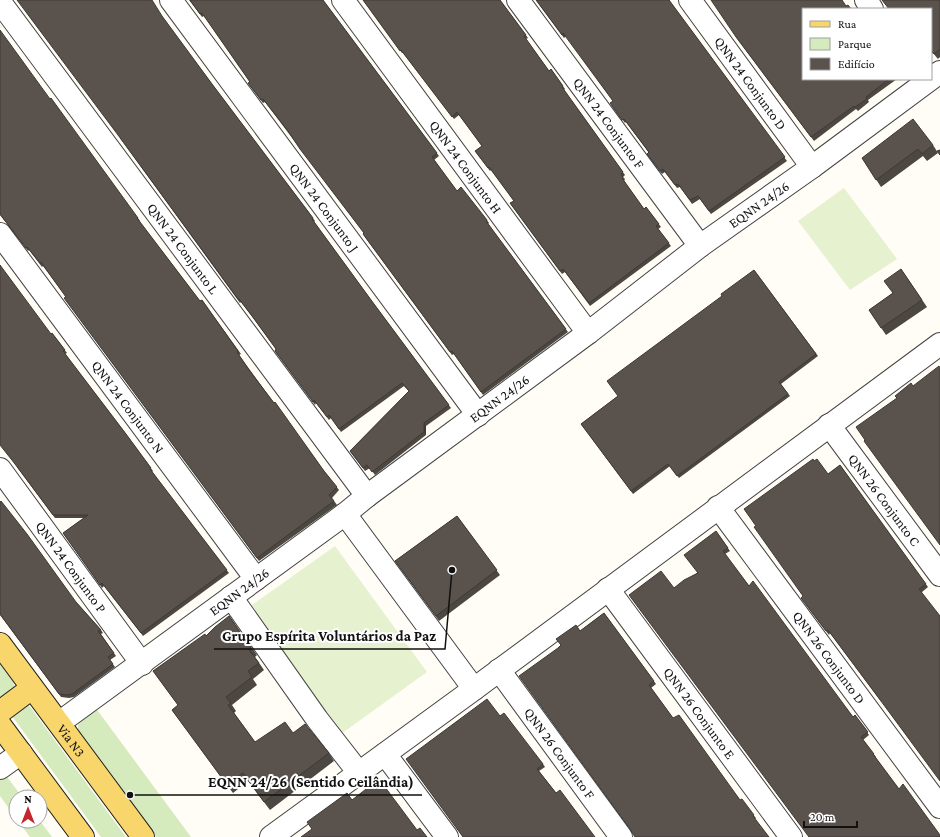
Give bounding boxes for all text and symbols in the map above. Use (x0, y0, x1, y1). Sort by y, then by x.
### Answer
legend (802, 8, 932, 80)
text: Rua (838, 17, 857, 31)
street label: QNN 24 Conjunto D (711, 33, 790, 133)
text: Parque (838, 37, 871, 51)
text: Edifício (838, 57, 875, 71)
street label: QNN 24 Conjunto F (570, 74, 648, 172)
street label: QNN 24 Conjunto H (426, 117, 505, 216)
street label: QNN 24 Conjunto J (286, 160, 363, 255)
street label: EQNN 24/26 (725, 178, 792, 231)
street label: QNN 24 Conjunto L (144, 200, 222, 297)
street label: QNN 24 Conjunto N (89, 357, 168, 456)
street label: EQNN 24/26 (466, 371, 532, 426)
street label: QNN 26 Conjunto C (845, 451, 924, 549)
street label: QNN 24 Conjunto P (33, 518, 110, 616)
street label: EQNN 24/26 (206, 564, 272, 619)
street label: QNN 26 Conjunto D (790, 608, 869, 707)
callout: Grupo Espírita Voluntários da Paz (214, 622, 445, 649)
text: Grupo Espírita Voluntários da Paz (222, 628, 436, 644)
street label: QNN 26 Conjunto E (660, 664, 739, 762)
street label: QNN 26 Conjunto F (521, 704, 598, 802)
street label: Via N3 (54, 721, 89, 760)
callout: EQNN 24/26 (Sentido Ceilândia) (200, 768, 422, 795)
text: EQNN 24/26 (Sentido Ceilândia) (208, 774, 414, 791)
north arrow (8, 789, 48, 829)
text: N (24, 793, 32, 805)
scale bar (804, 803, 857, 829)
text: 20 m (810, 810, 835, 824)

